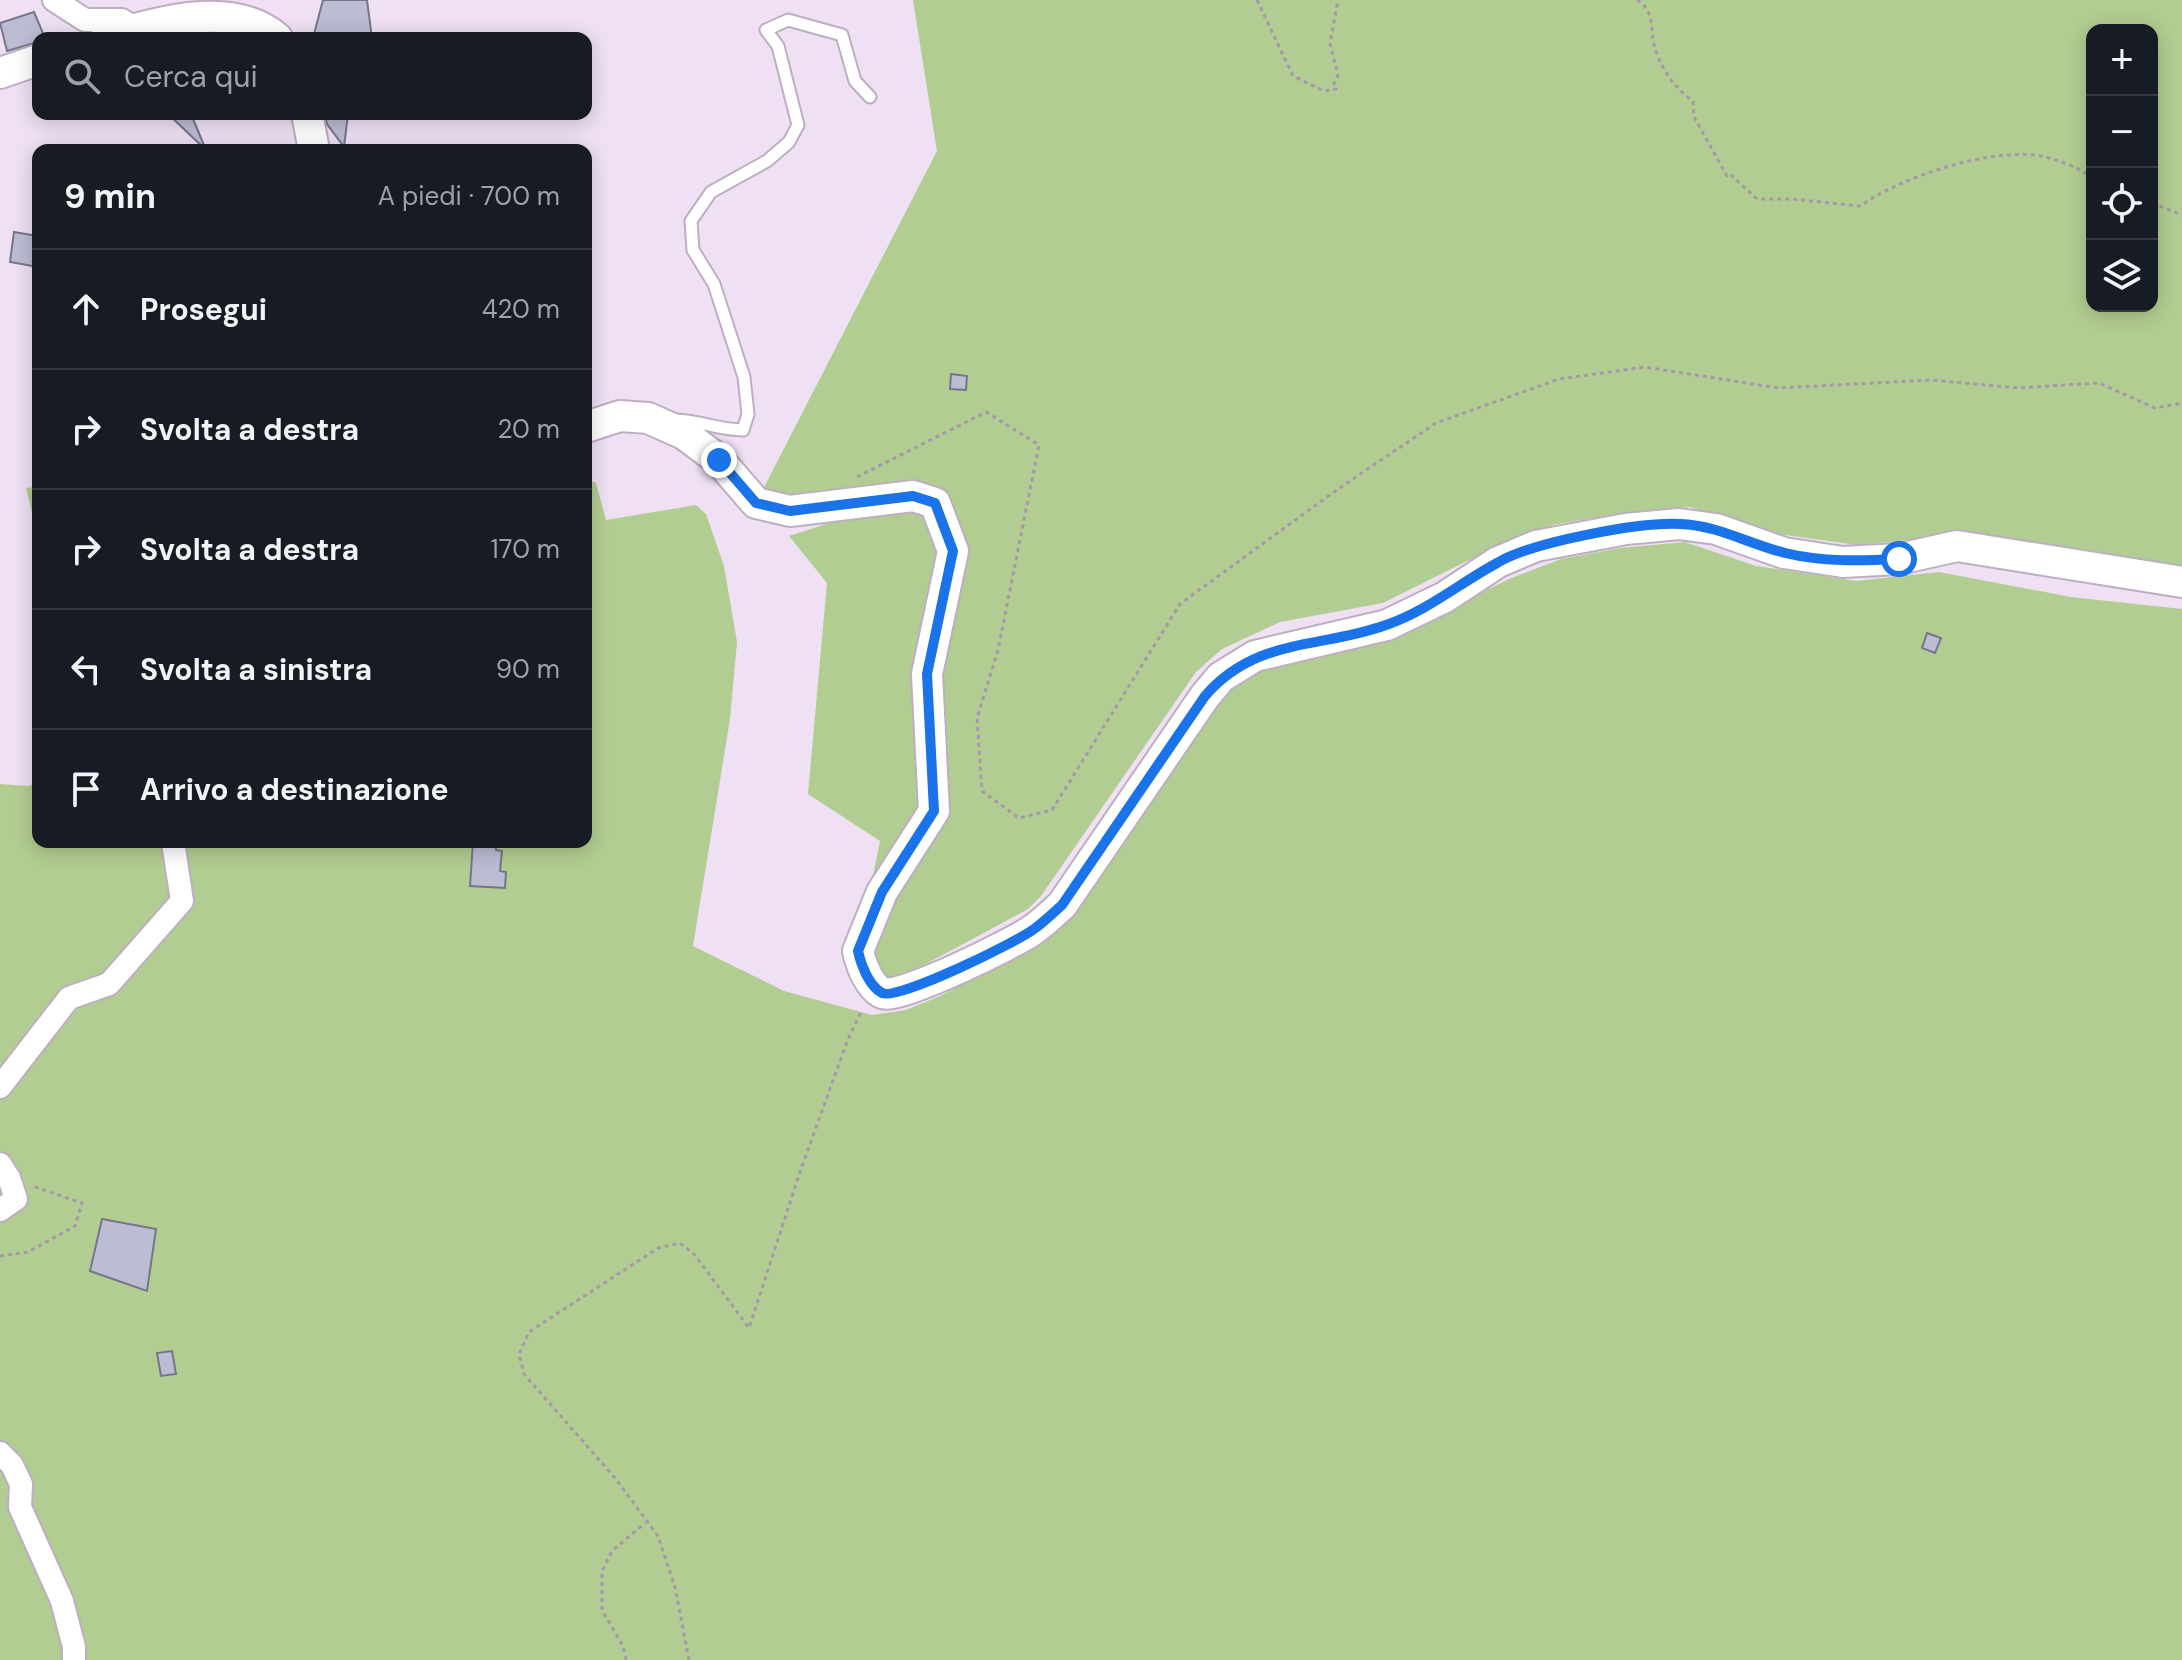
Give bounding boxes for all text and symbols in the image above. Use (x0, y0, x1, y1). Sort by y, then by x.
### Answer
map controls (2086, 24, 2158, 312)
button: + (2086, 24, 2158, 96)
search box (32, 32, 592, 120)
icon: search (60, 54, 104, 98)
text: Cerca qui (124, 57, 258, 96)
button: − (2086, 96, 2158, 168)
button: locate (2086, 168, 2158, 240)
text: 9 min (64, 174, 156, 219)
text: A piedi · 700 m (378, 179, 560, 213)
button: layers (2086, 240, 2158, 312)
icon: ahead (64, 287, 108, 331)
text: Prosegui (140, 290, 267, 329)
text: 420 m (482, 292, 560, 326)
icon: right (64, 407, 108, 451)
text: Svolta a destra (140, 410, 359, 449)
text: 20 m (497, 412, 560, 446)
route end (701, 442, 737, 478)
icon: right (64, 527, 108, 571)
text: Svolta a destra (140, 530, 359, 569)
text: 170 m (491, 532, 560, 566)
route start (1881, 541, 1917, 577)
icon: left (64, 647, 108, 691)
text: Svolta a sinistra (140, 650, 372, 689)
text: 90 m (496, 652, 560, 686)
icon: arrive (64, 767, 108, 811)
text: Arrivo a destinazione (140, 770, 449, 809)

